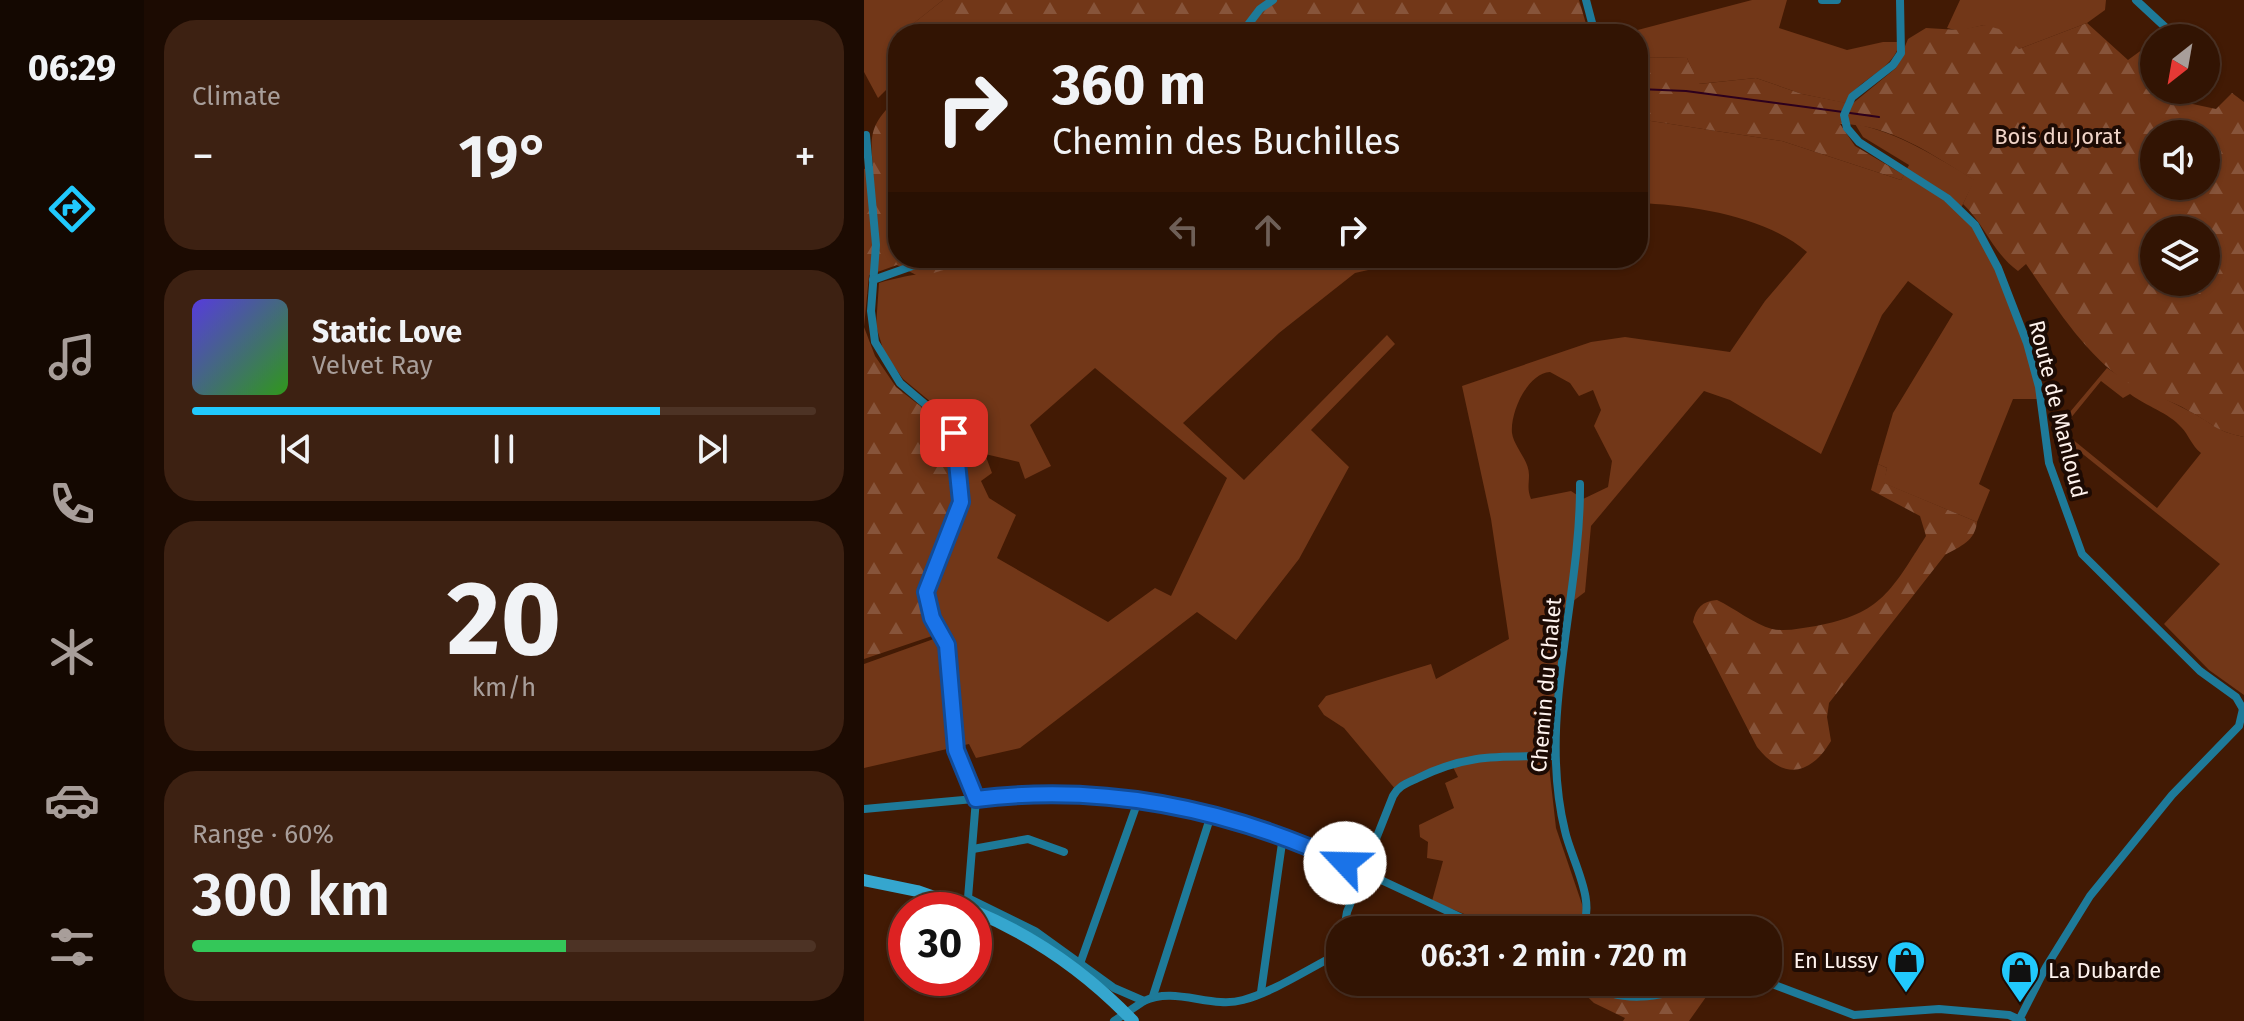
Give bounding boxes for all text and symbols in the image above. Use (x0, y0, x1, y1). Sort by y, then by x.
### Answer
north arrow (2140, 24, 2220, 104)
map controls (2140, 24, 2220, 296)
text: 06:29 (28, 46, 116, 90)
text: 360 m (1052, 52, 1206, 119)
icon: right (920, 56, 1024, 160)
text: Climate (192, 81, 281, 112)
text: Chemin des Buchilles (1052, 120, 1400, 164)
button: sound (2140, 120, 2220, 200)
text: 19° (458, 121, 550, 193)
park label: Bois du Jorat (1994, 123, 2122, 150)
text: − (192, 130, 214, 183)
text: + (794, 130, 816, 183)
icon: directions (44, 181, 100, 237)
icon: left (1162, 208, 1206, 252)
icon: ahead (1246, 208, 1290, 252)
icon: right (1330, 208, 1374, 252)
button: layers (2140, 216, 2220, 296)
text: Static Love (312, 314, 462, 350)
street label: Route de Manloud (2023, 317, 2093, 501)
icon: music (44, 329, 100, 385)
text: Velvet Ray (312, 350, 432, 381)
pin (920, 399, 988, 467)
icon: arrive (932, 411, 976, 455)
icon: previous (274, 427, 318, 471)
icon: pause (482, 427, 526, 471)
icon: next (690, 427, 734, 471)
icon: phone (44, 476, 100, 532)
text: 20 (447, 557, 561, 682)
street label: Chemin du Chalet (1525, 596, 1567, 774)
icon: climate (44, 624, 100, 680)
text: km/h (472, 672, 536, 703)
icon: car (44, 772, 100, 828)
text: Range · 60% (192, 819, 334, 850)
position arrow (1303, 821, 1387, 905)
text: 300 km (192, 859, 390, 931)
speed limit sign: 30 (888, 892, 992, 996)
icon: filters (44, 919, 100, 975)
text: 06:31 · 2 min · 720 m (1421, 938, 1687, 974)
shop icon: En Lussy (1885, 939, 1927, 994)
place label: En Lussy (1794, 947, 1878, 974)
shop icon: La Dubarde (1999, 949, 2041, 1004)
place label: La Dubarde (2048, 957, 2161, 984)

